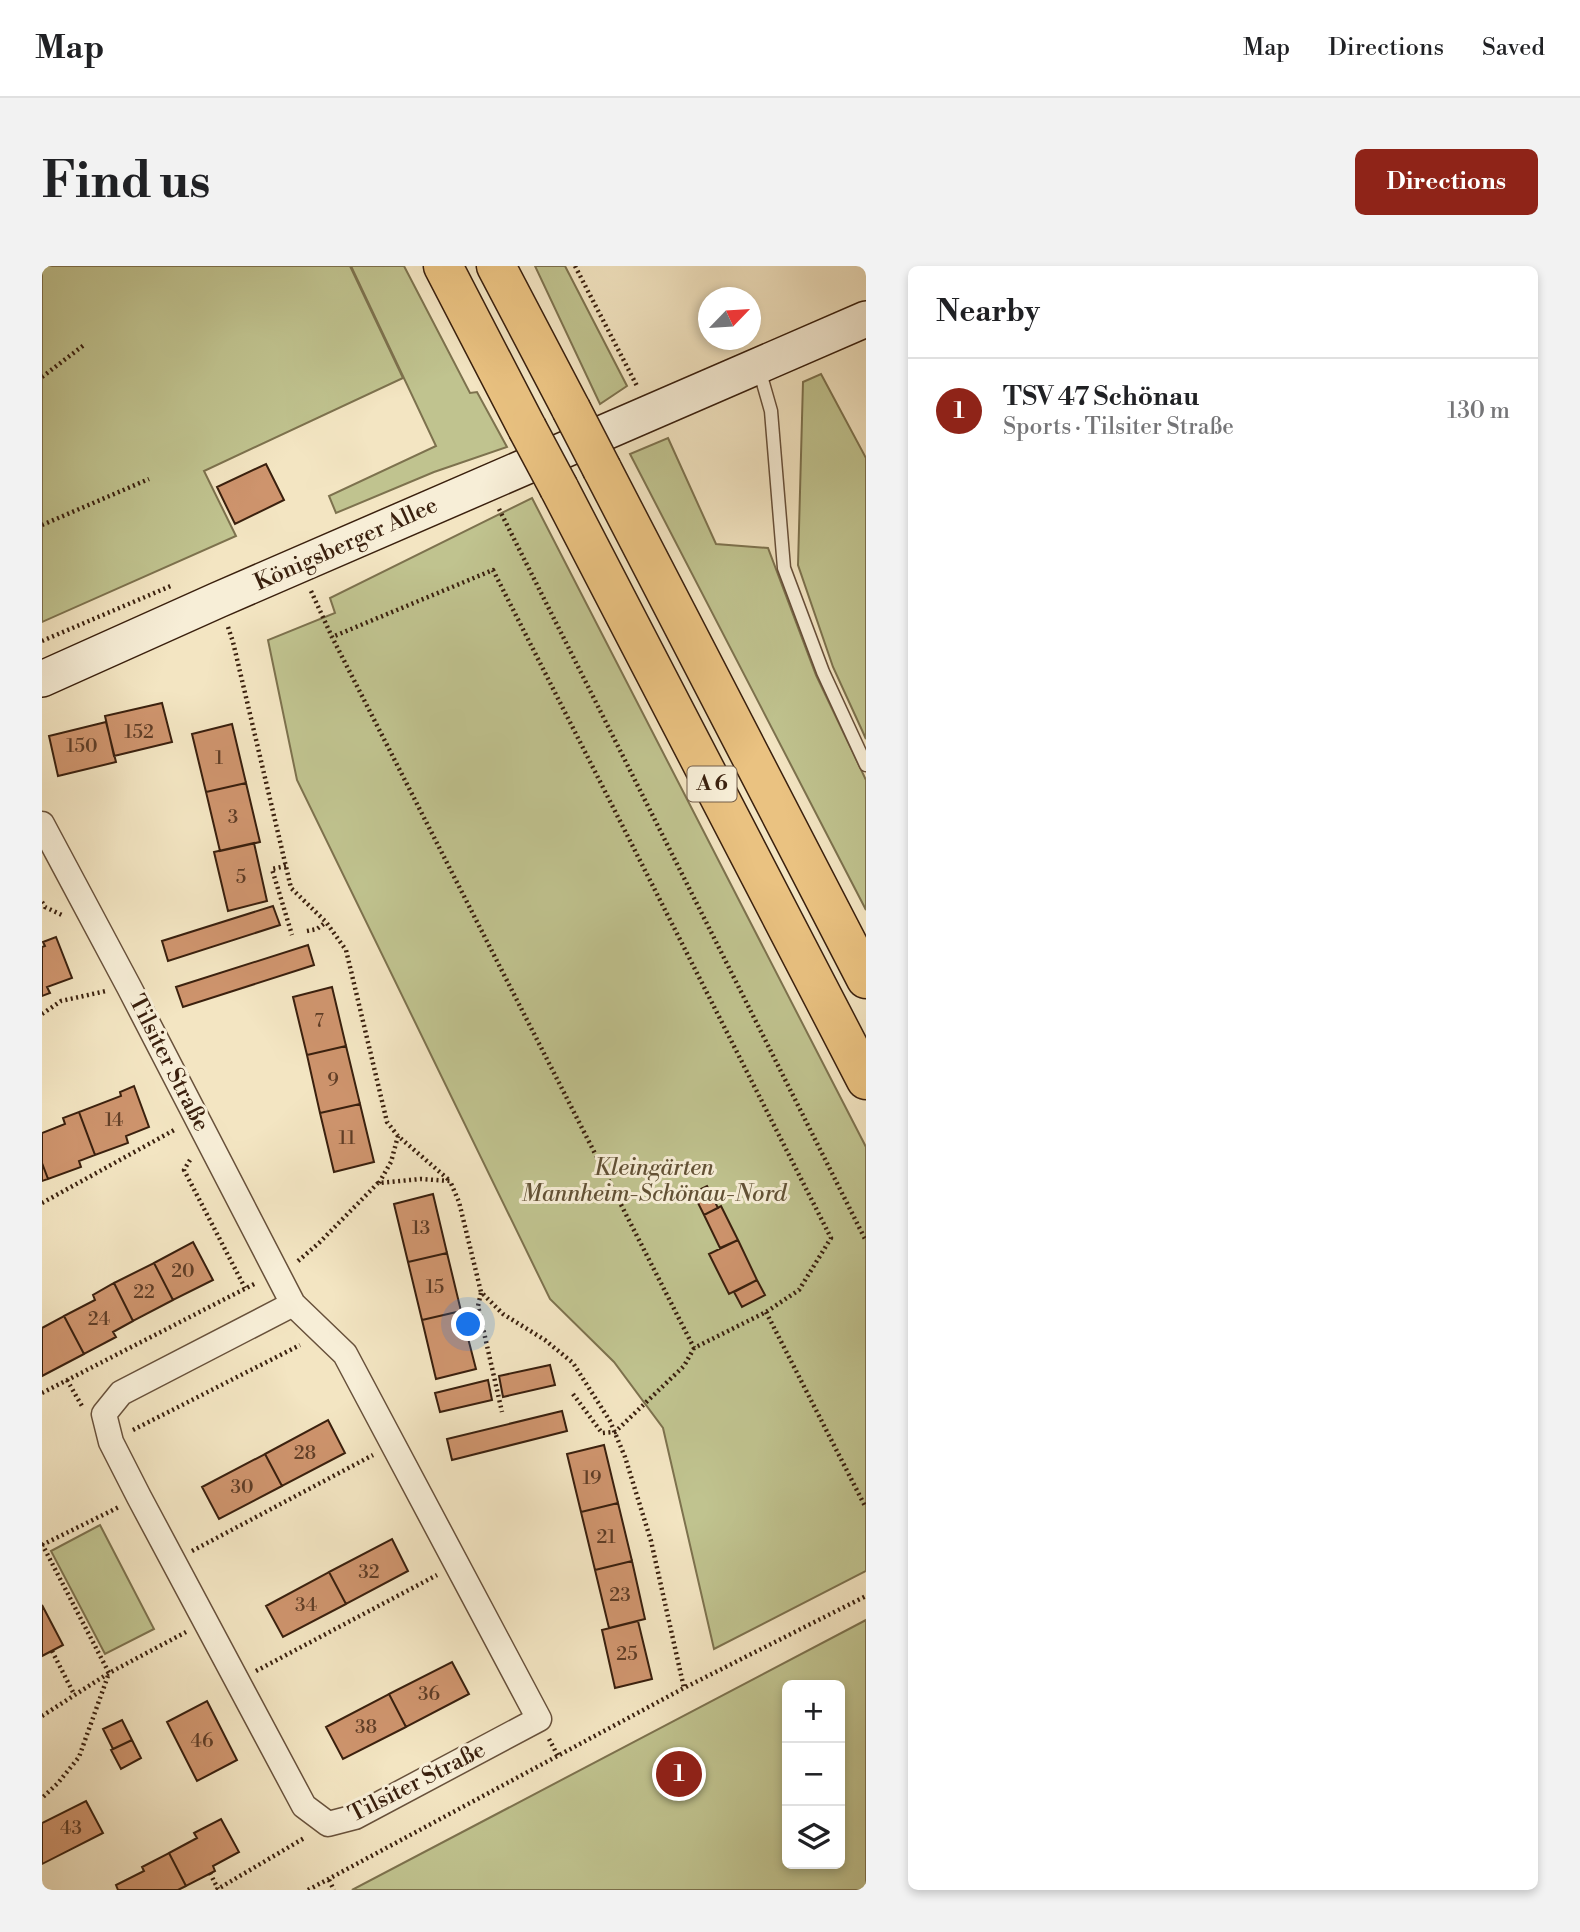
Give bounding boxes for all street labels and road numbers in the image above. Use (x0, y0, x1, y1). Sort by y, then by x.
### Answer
street label: Königsberger Allee (250, 491, 442, 597)
road number: A 6 (688, 766, 736, 802)
street label: Tilsiter Straße (123, 990, 215, 1136)
street label: Tilsiter Straße (344, 1736, 490, 1828)

